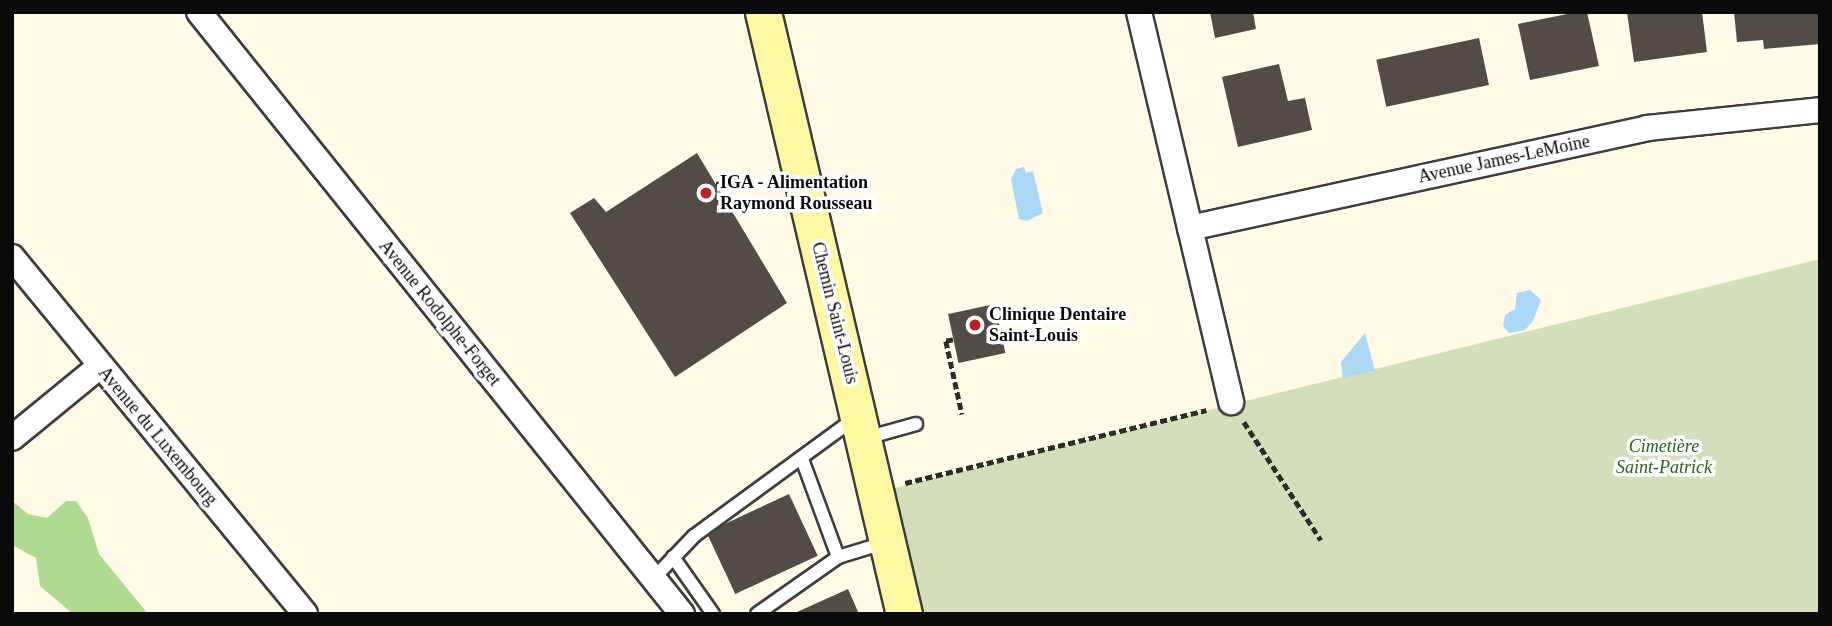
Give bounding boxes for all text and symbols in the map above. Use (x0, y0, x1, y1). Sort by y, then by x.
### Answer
street label: Avenue James-LeMoine (1416, 130, 1592, 188)
place label: IGA - Alimentation Raymond Rousseau (720, 172, 873, 214)
marker: IGA - Alimentation Raymond Rousseau (698, 185, 714, 201)
street label: Avenue Rodolphe-Forget (374, 236, 506, 390)
street label: Chemin Saint-Louis (807, 240, 863, 386)
place label: Clinique Dentaire Saint-Louis (989, 304, 1126, 346)
marker: Clinique Dentaire Saint-Louis (967, 317, 983, 333)
street label: Avenue du Luxembourg (94, 362, 222, 510)
park label: Cimetière Saint-Patrick (1616, 436, 1712, 478)

